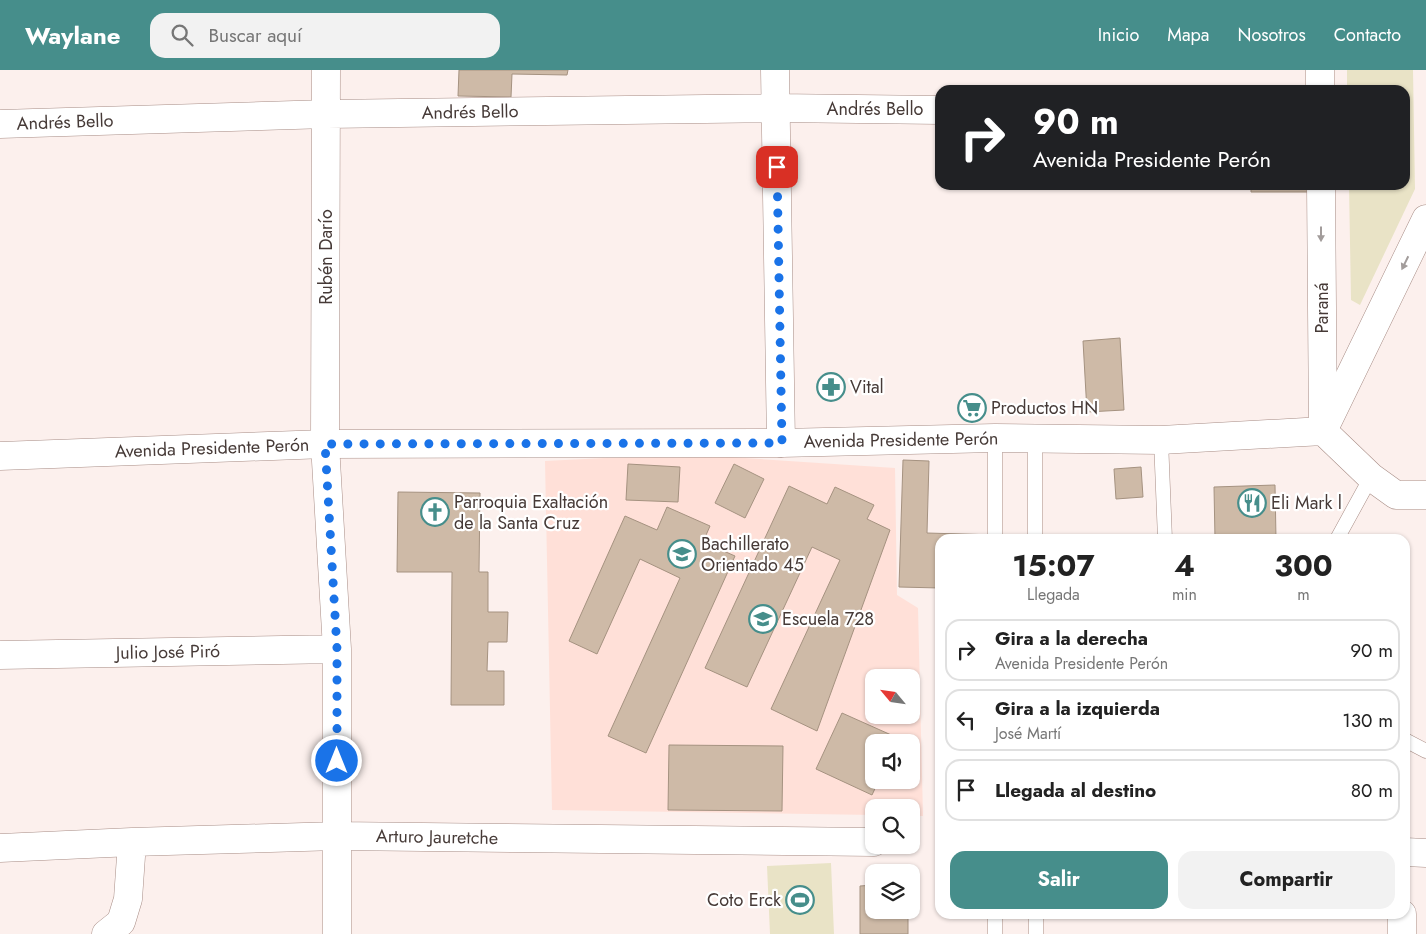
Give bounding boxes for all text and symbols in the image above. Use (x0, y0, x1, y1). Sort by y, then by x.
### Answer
search box (150, 13, 500, 58)
text: Waylane (25, 18, 120, 53)
icon: search (168, 21, 196, 49)
text: Buscar aquí (208, 22, 302, 49)
text: Inicio (1098, 22, 1139, 48)
text: Mapa (1167, 22, 1209, 48)
text: Nosotros (1237, 22, 1306, 48)
text: Contacto (1334, 22, 1401, 48)
street label: Andrés Bello (827, 96, 924, 122)
text: 90 m (1033, 97, 1119, 147)
street label: Andrés Bello (421, 98, 519, 126)
icon: right (950, 105, 1015, 170)
street label: Andrés Bello (16, 107, 114, 137)
text: Avenida Presidente Perón (1033, 143, 1271, 175)
pin (756, 146, 798, 188)
icon: arrive (763, 153, 791, 181)
street label: Rubén Darío (313, 209, 339, 305)
one-way arrow (1317, 226, 1325, 242)
one-way arrow (1400, 256, 1408, 270)
street label: Paraná (1309, 283, 1335, 334)
pharmacy icon: Vital (816, 372, 846, 402)
place label: Vital (850, 374, 884, 400)
supermarket icon: Productos HN (957, 393, 987, 423)
place label: Productos HN (991, 395, 1098, 421)
street label: Avenida Presidente Perón (803, 425, 999, 455)
street label: Avenida Presidente Perón (114, 432, 310, 464)
restaurant icon: Eli Mark l (1237, 488, 1267, 518)
place label: Parroquia Exaltación de la Santa Cruz (454, 489, 608, 536)
place label: Eli Mark l (1271, 490, 1342, 516)
church icon: Parroquia Exaltación de la Santa Cruz (420, 497, 450, 527)
place label: Bachillerato Orientado 45 (701, 531, 804, 578)
school or university icon: Bachillerato Orientado 45 (667, 539, 697, 569)
text: 15:07 (1012, 544, 1095, 587)
text: 4 (1174, 544, 1195, 587)
text: 300 (1274, 544, 1333, 587)
text: Llegada (1027, 583, 1080, 606)
text: min (1172, 583, 1197, 606)
text: m (1297, 583, 1310, 606)
school or university icon: Escuela 728 (748, 604, 778, 634)
place label: Escuela 728 (782, 606, 874, 632)
text: Gira a la derecha (995, 625, 1148, 652)
icon: right (952, 636, 980, 664)
text: 90 m (1350, 637, 1393, 664)
street label: Julio José Piró (114, 638, 220, 666)
text: Avenida Presidente Perón (995, 652, 1168, 675)
north arrow (865, 669, 920, 724)
map controls (865, 669, 920, 919)
text: Gira a la izquierda (995, 695, 1160, 722)
icon: left (952, 706, 980, 734)
text: 130 m (1342, 707, 1393, 734)
text: José Martí (995, 722, 1061, 745)
position arrow (310, 734, 362, 786)
button: sound (865, 734, 920, 789)
icon: arrive (952, 776, 980, 804)
text: Llegada al destino (995, 777, 1156, 804)
text: 80 m (1351, 777, 1393, 804)
button: search (865, 799, 920, 854)
street label: Arturo Jauretche (376, 823, 498, 851)
button: Salir (950, 851, 1168, 909)
button: Compartir (1178, 851, 1395, 909)
button: layers (865, 864, 920, 919)
sports icon: Coto Erck (785, 885, 815, 915)
place label: Coto Erck (707, 887, 781, 913)

